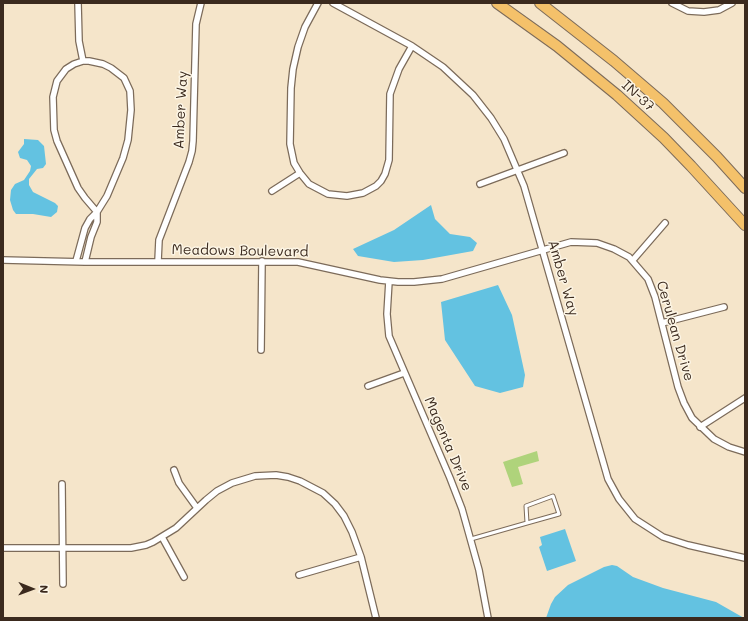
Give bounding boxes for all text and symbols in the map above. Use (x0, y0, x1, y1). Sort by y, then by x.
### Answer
street label: Amber Way (171, 70, 191, 150)
street label: IN-37 (618, 77, 658, 115)
street label: Amber Way (544, 238, 582, 318)
street label: Meadows Boulevard (171, 241, 309, 261)
street label: Cerulean Drive (653, 279, 697, 383)
street label: Magenta Drive (421, 394, 475, 494)
north arrow (12, 569, 52, 609)
text: N (37, 585, 52, 594)

